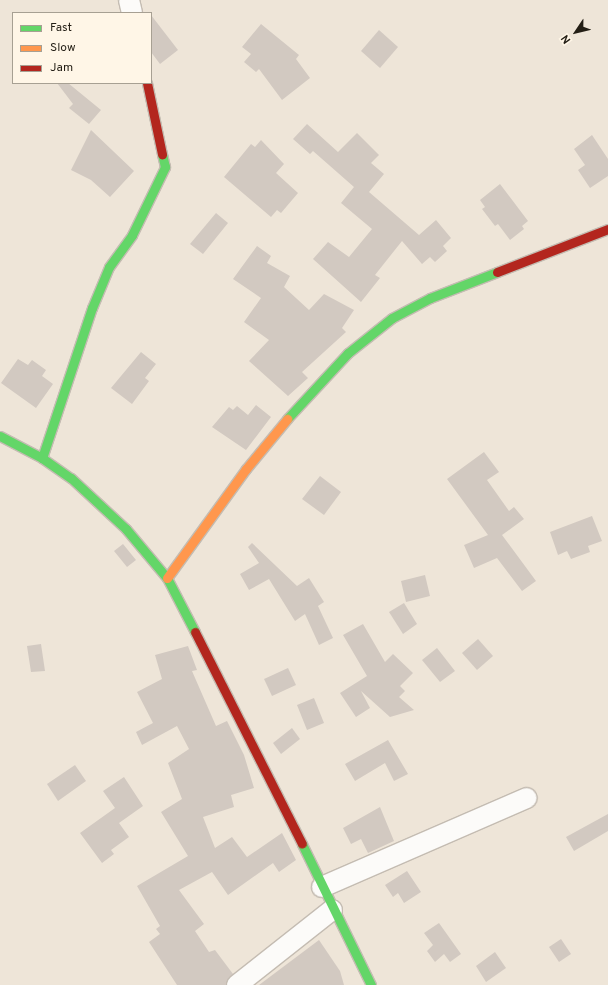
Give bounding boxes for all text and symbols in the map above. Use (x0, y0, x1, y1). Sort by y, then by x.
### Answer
legend (12, 12, 152, 84)
north arrow (556, 12, 596, 52)
text: Fast (50, 20, 72, 36)
text: N (558, 32, 574, 46)
text: Slow (50, 40, 76, 56)
text: Jam (50, 60, 73, 76)

